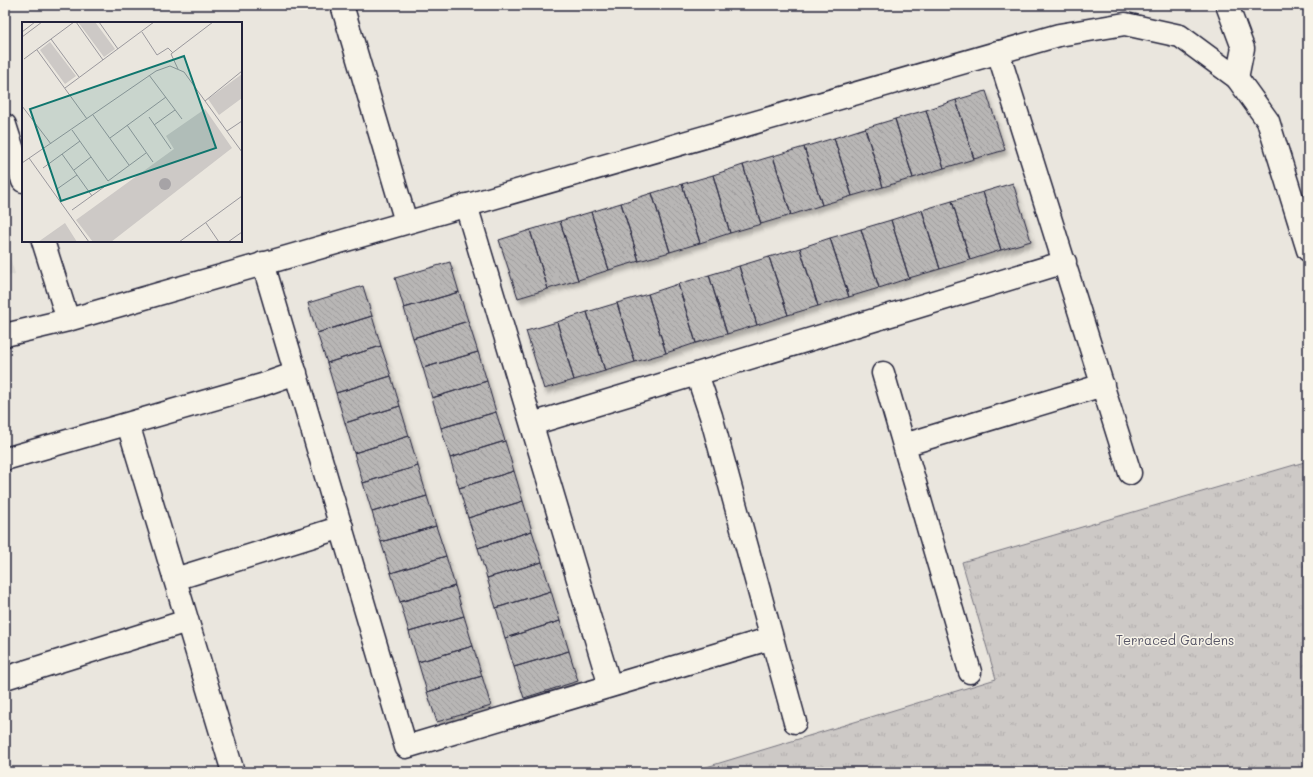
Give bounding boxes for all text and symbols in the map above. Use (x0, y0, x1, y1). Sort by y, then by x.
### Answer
inset map (22, 22, 242, 242)
park label: Terraced Gardens (1116, 631, 1234, 648)

